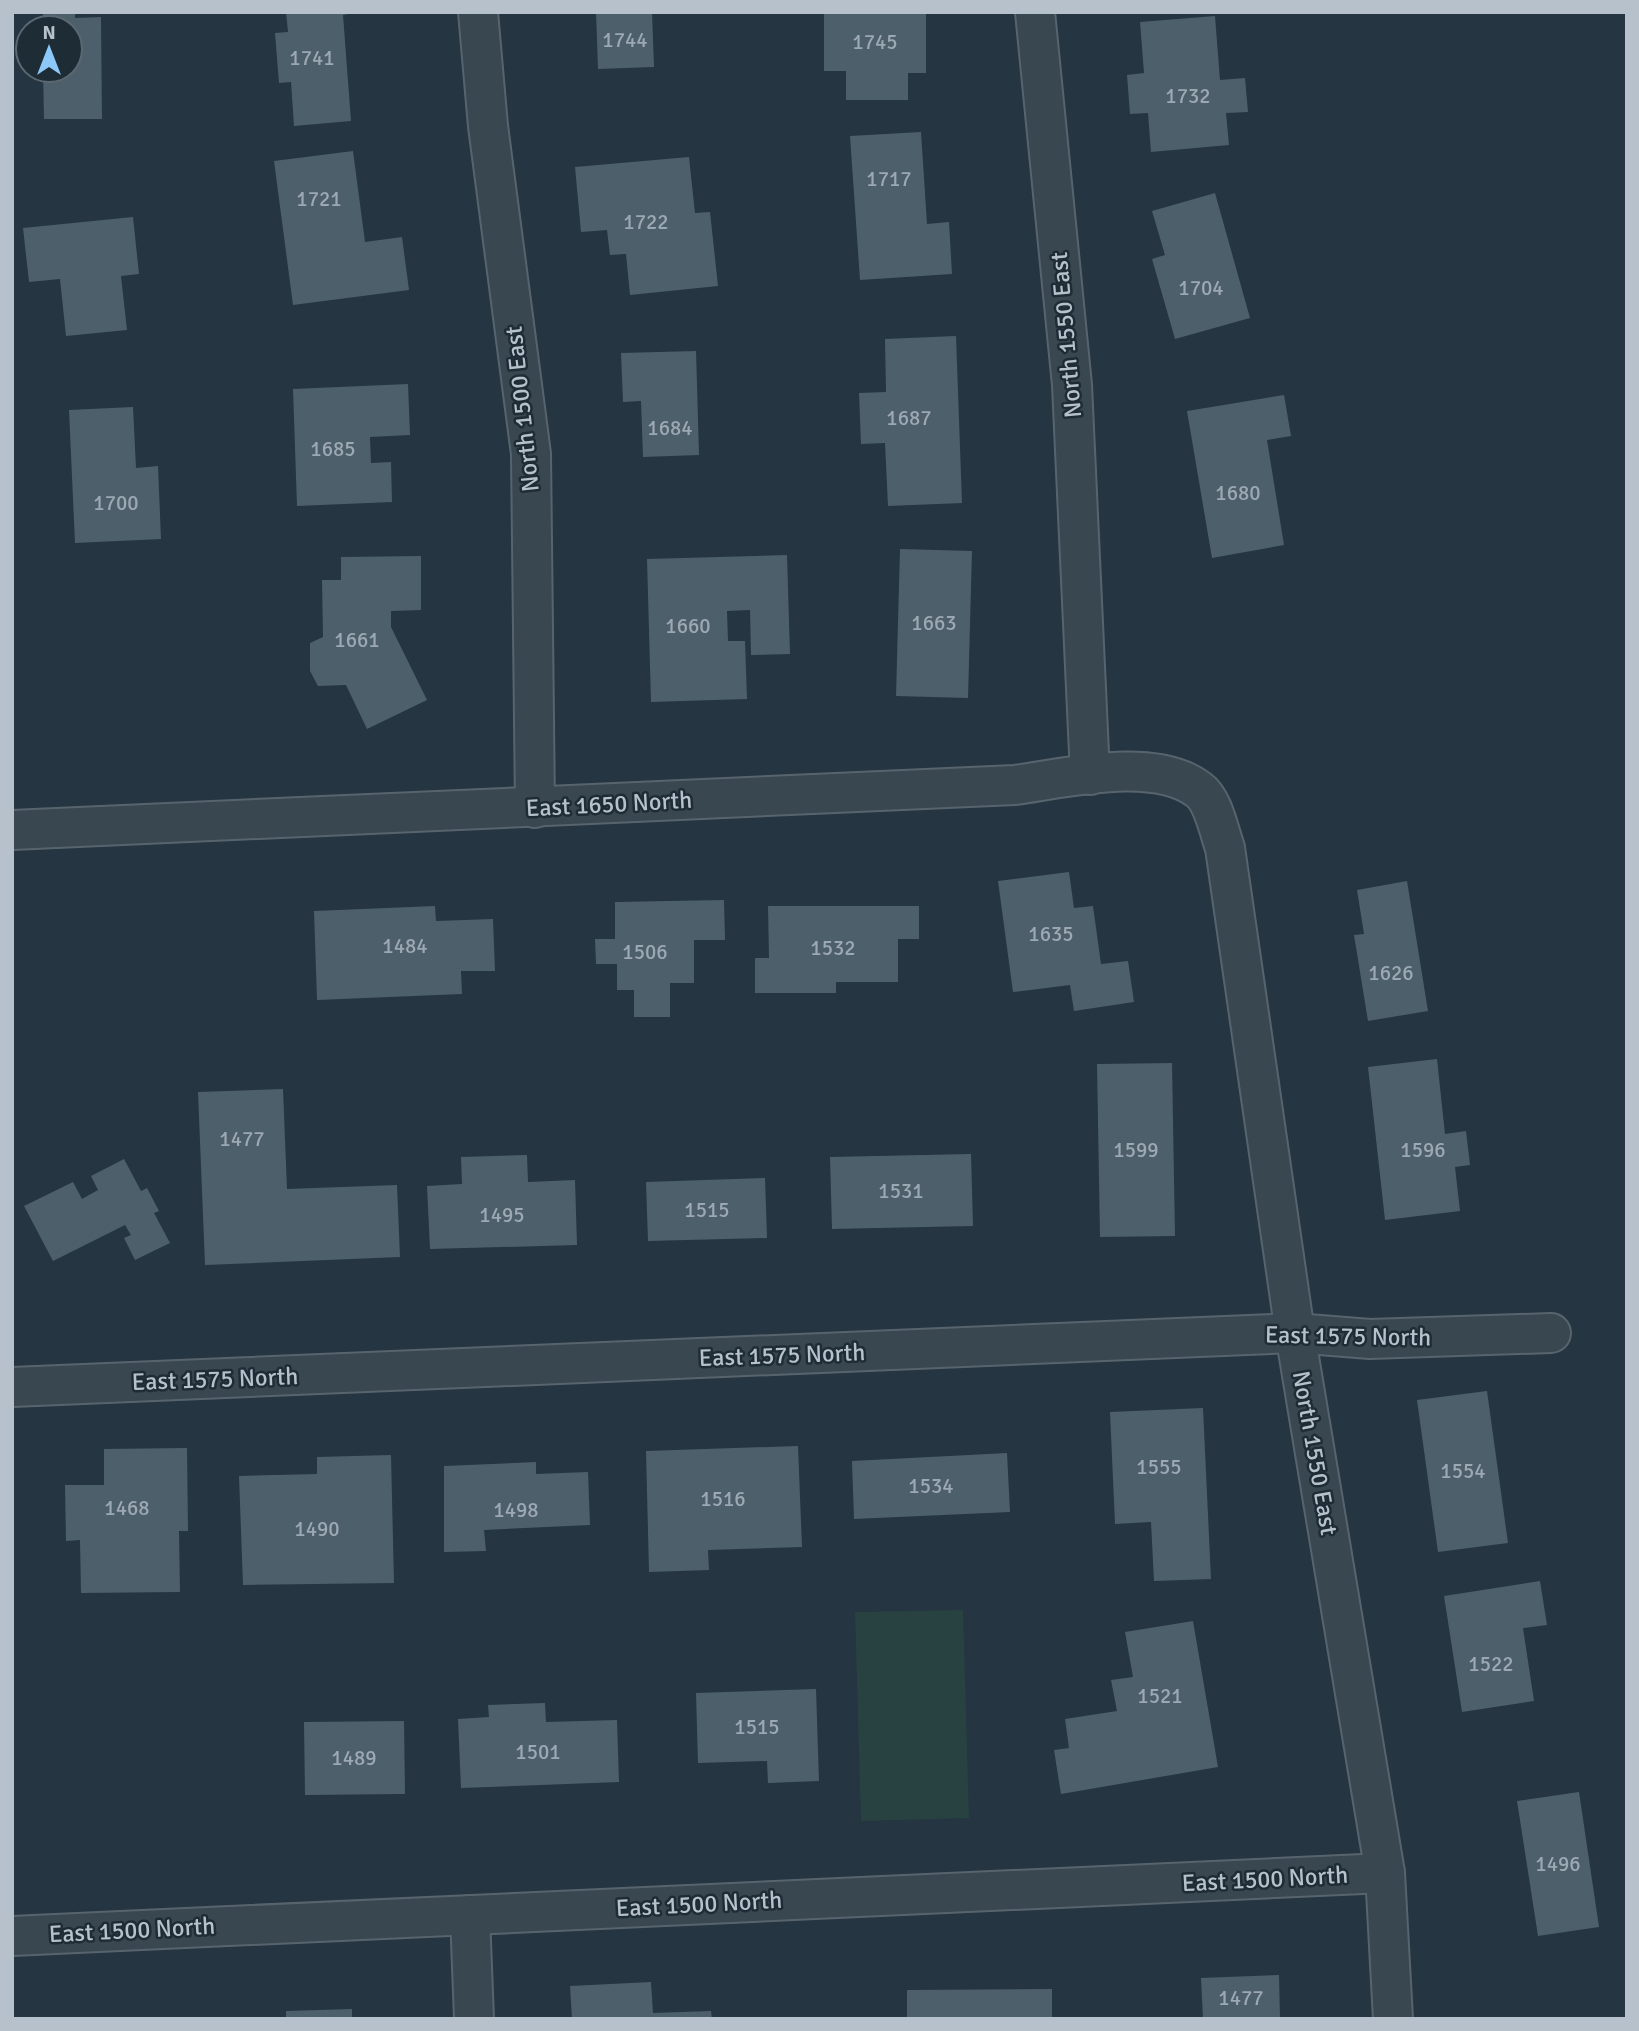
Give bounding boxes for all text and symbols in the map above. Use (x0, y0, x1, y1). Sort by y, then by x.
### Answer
north arrow (14, 14, 84, 84)
text: N (42, 21, 56, 45)
house number: 1744 (602, 27, 648, 53)
house number: 1745 (852, 29, 898, 55)
house number: 1741 (289, 45, 335, 71)
house number: 1732 (1165, 83, 1211, 109)
house number: 1717 (866, 166, 912, 192)
house number: 1721 (296, 186, 342, 212)
house number: 1722 (623, 209, 669, 235)
street label: North 1550 East (1044, 251, 1088, 419)
house number: 1704 (1178, 275, 1224, 301)
street label: North 1500 East (498, 325, 546, 493)
house number: 1687 (886, 405, 932, 431)
house number: 1684 (647, 415, 693, 441)
house number: 1685 (310, 436, 356, 462)
house number: 1680 (1215, 480, 1261, 506)
house number: 1700 (93, 490, 139, 516)
house number: 1663 (911, 610, 957, 636)
house number: 1660 (665, 613, 711, 639)
house number: 1661 (334, 627, 380, 653)
street label: East 1650 North (525, 785, 693, 823)
house number: 1635 (1028, 921, 1074, 947)
house number: 1484 (382, 933, 428, 959)
house number: 1532 (810, 935, 856, 961)
house number: 1506 (622, 939, 668, 965)
house number: 1626 (1368, 960, 1414, 986)
house number: 1477 (219, 1126, 265, 1152)
house number: 1599 (1113, 1137, 1159, 1163)
house number: 1596 (1400, 1137, 1446, 1163)
house number: 1531 (878, 1178, 924, 1204)
house number: 1515 (684, 1197, 730, 1223)
house number: 1495 (479, 1202, 525, 1228)
street label: East 1575 North (1265, 1320, 1431, 1352)
street label: East 1575 North (698, 1337, 866, 1373)
street label: East 1575 North (131, 1361, 299, 1397)
street label: North 1550 East (1286, 1368, 1344, 1538)
house number: 1555 (1136, 1454, 1182, 1480)
house number: 1554 (1440, 1458, 1486, 1484)
house number: 1534 (908, 1473, 954, 1499)
house number: 1516 (700, 1486, 746, 1512)
house number: 1468 (104, 1495, 150, 1521)
house number: 1498 (493, 1497, 539, 1523)
house number: 1490 (294, 1516, 340, 1542)
house number: 1522 (1468, 1651, 1514, 1677)
house number: 1521 (1137, 1683, 1183, 1709)
house number: 1515 (734, 1714, 780, 1740)
house number: 1501 (515, 1739, 561, 1765)
house number: 1489 (331, 1745, 377, 1771)
house number: 1496 (1535, 1851, 1581, 1877)
street label: East 1500 North (1181, 1860, 1349, 1898)
street label: East 1500 North (615, 1885, 783, 1923)
street label: East 1500 North (48, 1911, 216, 1949)
house number: 1477 (1218, 1985, 1264, 2011)

